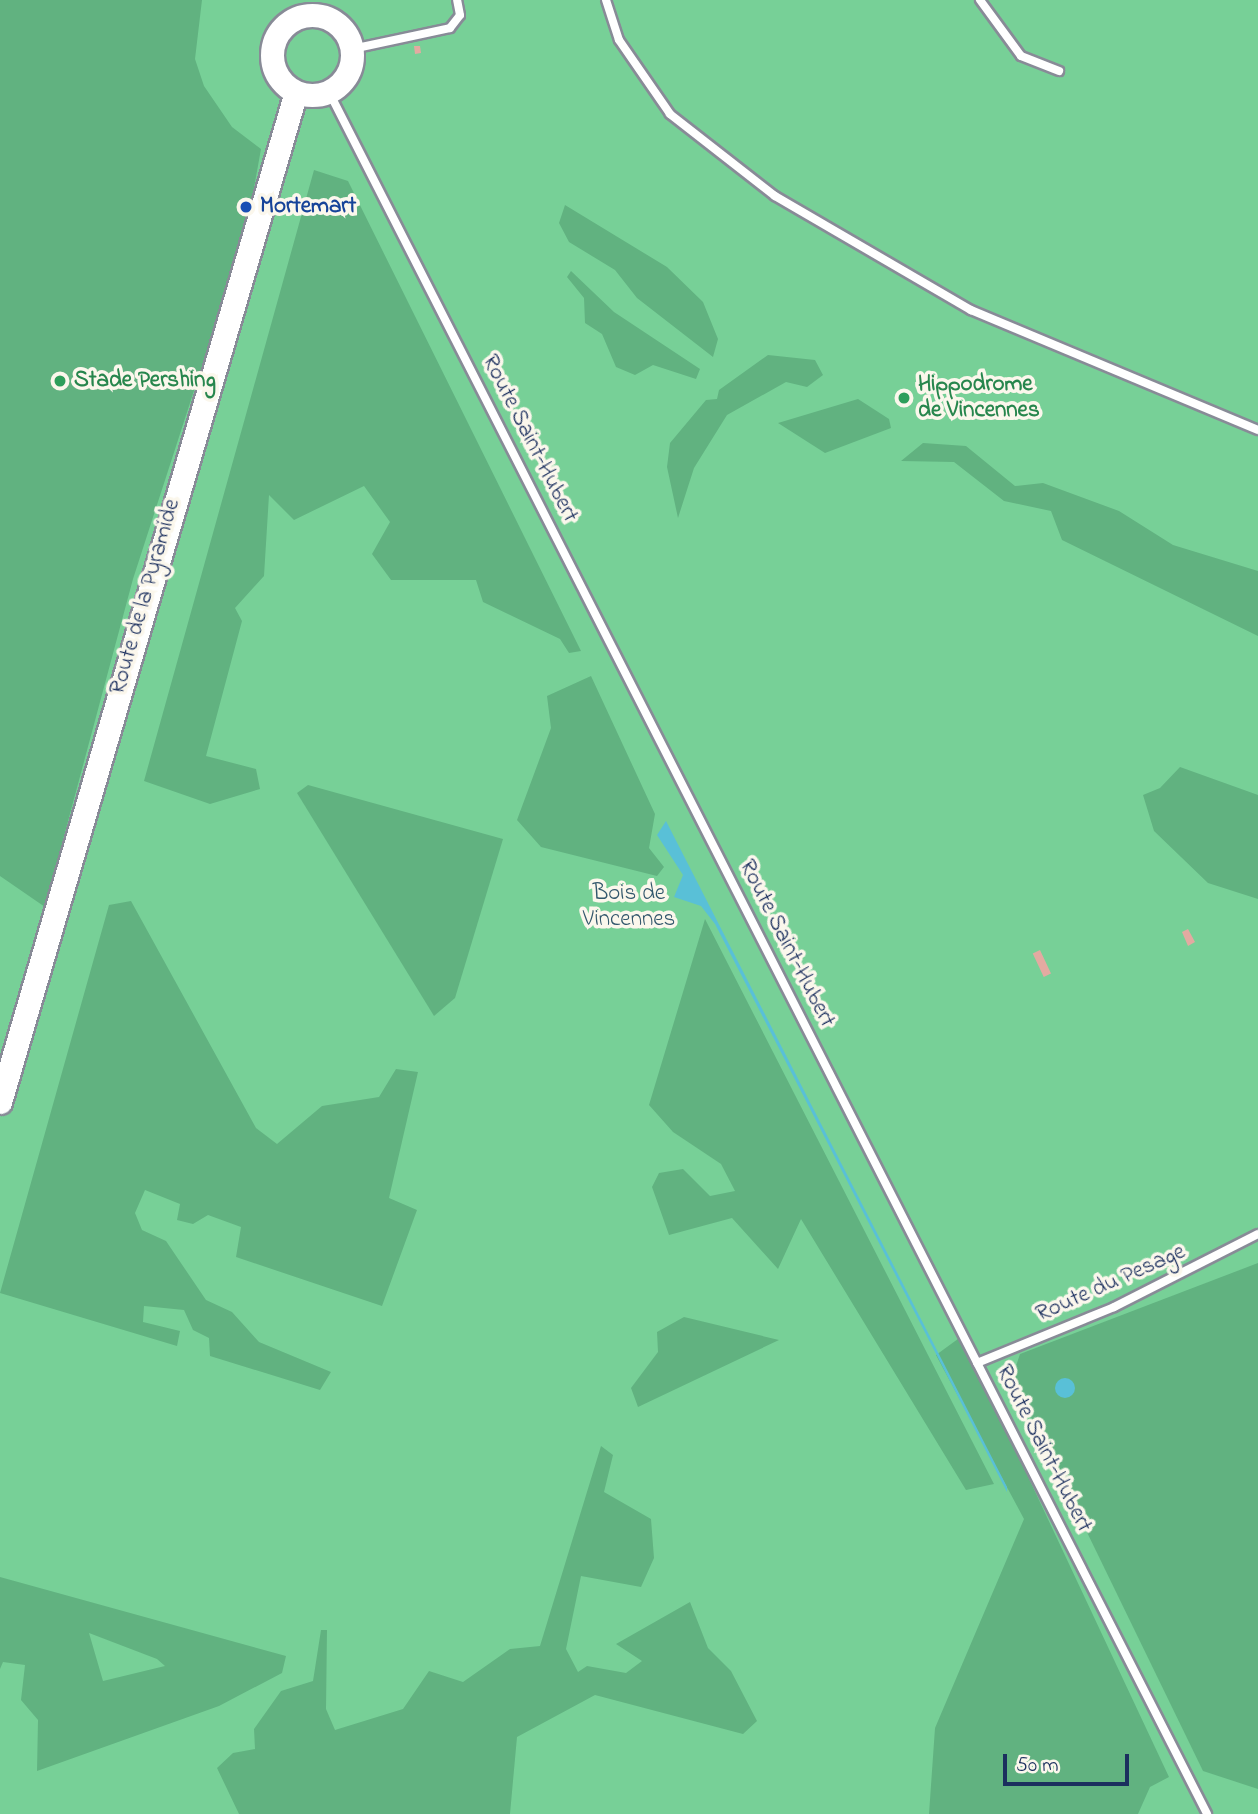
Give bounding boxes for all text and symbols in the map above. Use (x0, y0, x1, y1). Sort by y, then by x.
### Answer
place label: Mortemart (260, 193, 356, 221)
marker: Mortemart (238, 199, 254, 215)
street label: Route Saint-Hubert (475, 351, 583, 527)
place label: Stade Pershing (74, 367, 216, 395)
place label: Hippodrome de Vincennes (918, 371, 1040, 425)
marker: Stade Pershing (52, 373, 68, 389)
marker: Hippodrome de Vincennes (896, 390, 912, 406)
street label: Route de la Pyramide (105, 496, 187, 698)
street label: Route Saint-Hubert (732, 856, 840, 1032)
park label: Bois de Vincennes (583, 880, 675, 934)
street label: Route du Pesage (1032, 1239, 1190, 1329)
street label: Route Saint-Hubert (989, 1361, 1097, 1537)
scale bar (1006, 1741, 1132, 1785)
text: 50 m (1016, 1751, 1059, 1781)

